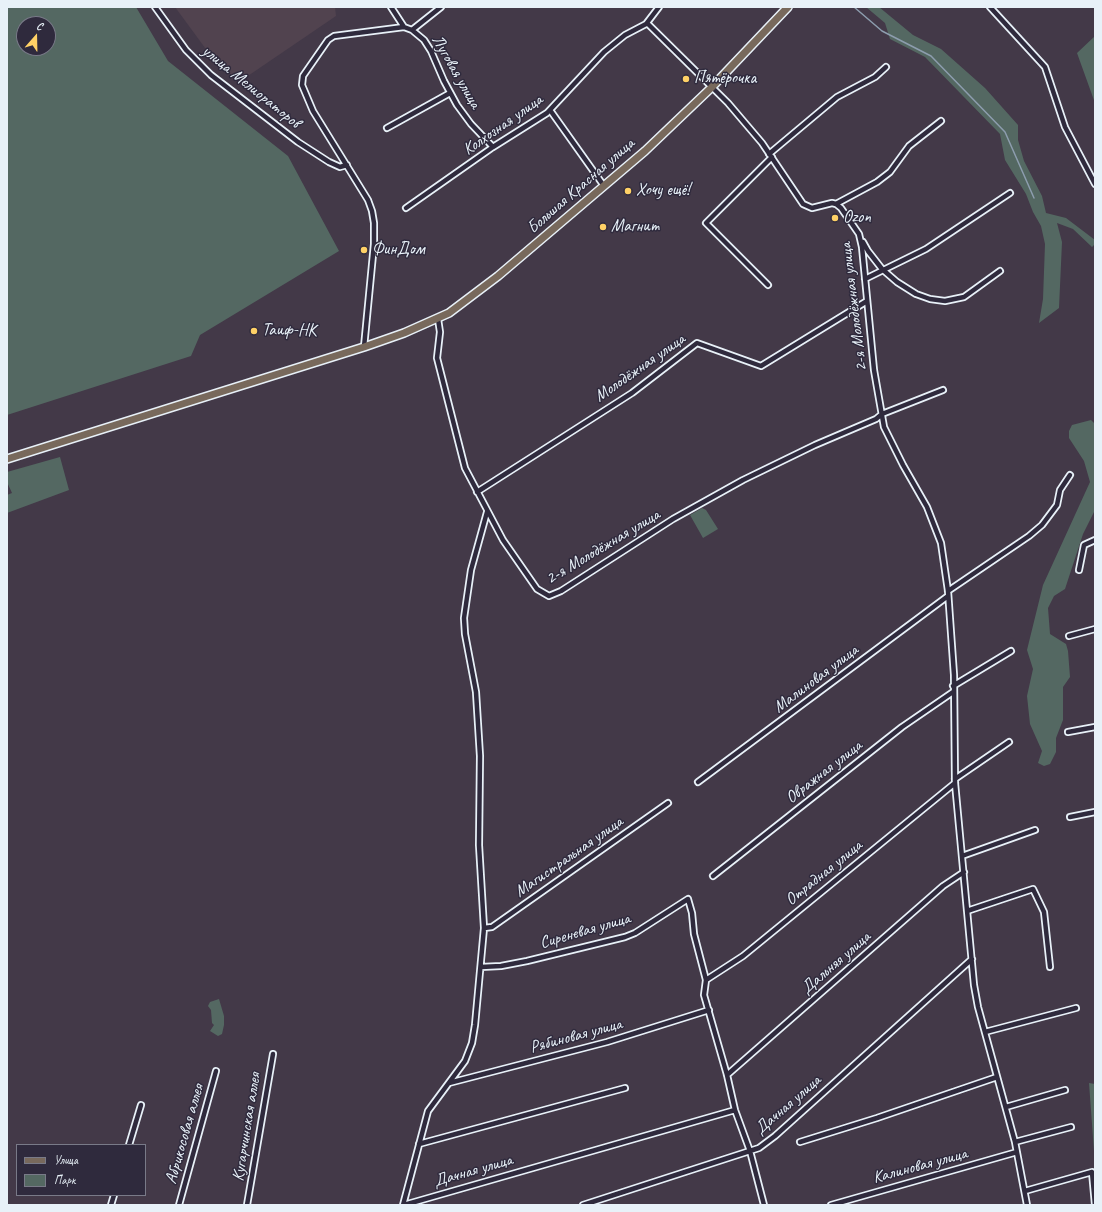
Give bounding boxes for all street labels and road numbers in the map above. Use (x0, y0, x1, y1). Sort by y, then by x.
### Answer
street label: Луговая улица (427, 32, 485, 112)
street label: улица Мелиораторов (198, 41, 304, 133)
street label: Колхозная улица (459, 90, 547, 160)
street label: Большая Красная улица (523, 134, 639, 238)
street label: 2-я Молодёжная улица (836, 241, 872, 373)
street label: Молодёжная улица (591, 329, 689, 407)
street label: 2-я Молодёжная улица (542, 505, 664, 589)
street label: Малиновая улица (769, 640, 863, 718)
street label: Овражная улица (782, 736, 866, 808)
street label: Магистральная улица (511, 812, 627, 902)
street label: Отрадная улица (781, 836, 867, 910)
street label: Сиреневая улица (538, 908, 632, 954)
street label: Дальняя улица (797, 927, 875, 999)
street label: Рябиновая улица (528, 1014, 624, 1058)
street label: Кугарчинская аллея (228, 1071, 266, 1183)
street label: Дачная улица (751, 1071, 825, 1139)
street label: Абрикосовая аллея (161, 1082, 209, 1186)
street label: Калиновая улица (871, 1144, 969, 1188)
street label: Дачная улица (431, 1150, 515, 1192)

